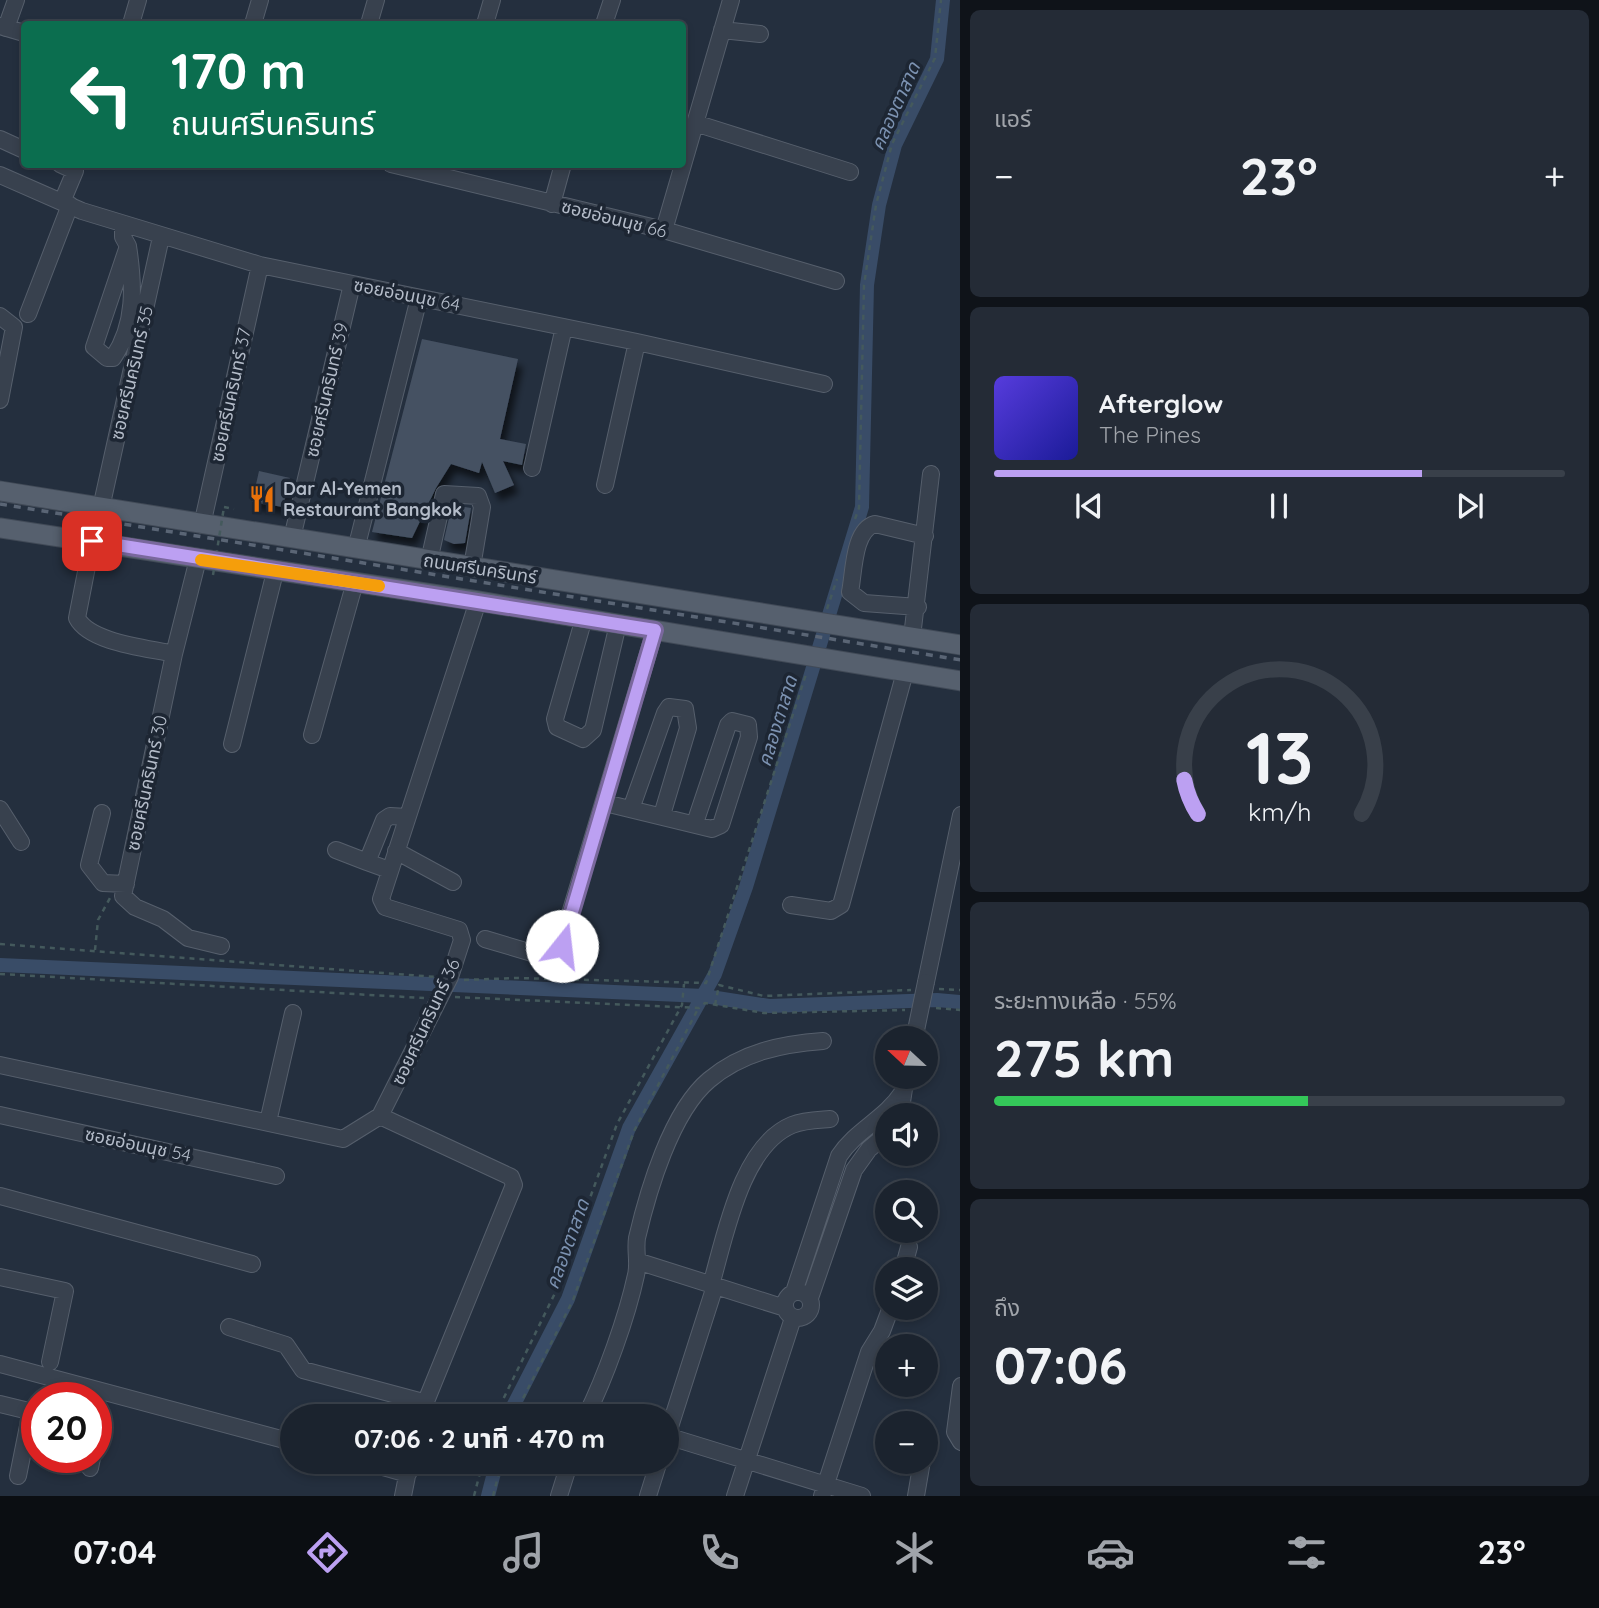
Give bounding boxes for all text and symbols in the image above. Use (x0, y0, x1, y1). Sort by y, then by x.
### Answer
text: 170 m (171, 40, 306, 101)
icon: left (56, 49, 147, 140)
water label: คลองตาสาด (865, 57, 926, 154)
text: ถนนศรีนครินทร์ (171, 103, 375, 143)
text: แอร์ (994, 104, 1031, 133)
text: 23° (1240, 143, 1318, 208)
text: − (994, 152, 1014, 200)
text: + (1544, 152, 1565, 200)
street label: ซอยอ่อนนุช 66 (559, 194, 670, 243)
street label: ซอยอ่อนนุช 64 (352, 273, 462, 316)
street label: ซอยศรีนครินทร์ 35 (105, 304, 158, 442)
street label: ซอยศรีนครินทร์ 39 (300, 320, 353, 459)
street label: ซอยศรีนครินทร์ 37 (205, 326, 256, 464)
text: Afterglow (1099, 387, 1223, 420)
text: The Pines (1099, 420, 1201, 449)
place label: Dar Al-Yemen Restaurant Bangkok (283, 477, 462, 521)
restaurant icon: Dar Al-Yemen Restaurant Bangkok (247, 484, 277, 514)
icon: previous (1070, 487, 1108, 525)
icon: pause (1260, 487, 1298, 525)
icon: next (1451, 487, 1489, 525)
pin (62, 511, 122, 571)
icon: arrive (73, 522, 111, 560)
street label: ถนนศรีนครินทร์ (422, 548, 539, 589)
water label: คลองตาสาด (752, 671, 803, 769)
text: 13 (1246, 711, 1313, 802)
street label: ซอยศรีนครินทร์ 30 (121, 713, 172, 853)
text: km/h (1248, 796, 1311, 827)
position arrow (525, 909, 599, 983)
street label: ซอยศรีนครินทร์ 36 (386, 955, 465, 1089)
text: ระยะทางเหลือ · 55% (994, 986, 1177, 1015)
text: 275 km (994, 1025, 1174, 1090)
north arrow (875, 1026, 938, 1088)
map controls (875, 1026, 938, 1474)
button: sound (875, 1103, 938, 1166)
street label: ซอยอ่อนนุช 54 (83, 1122, 193, 1167)
button: search (875, 1180, 938, 1243)
water label: คลองตาสาด (540, 1195, 595, 1292)
button: layers (875, 1257, 938, 1320)
text: ถึง (994, 1293, 1020, 1322)
text: 07:06 (994, 1332, 1127, 1397)
button: + (875, 1334, 938, 1397)
speed limit sign: 20 (21, 1382, 112, 1473)
button: − (875, 1411, 938, 1474)
text: 07:06 · 2 นาที · 470 m (354, 1422, 605, 1455)
icon: directions (303, 1528, 352, 1577)
icon: music (499, 1528, 548, 1577)
icon: phone (695, 1528, 744, 1577)
icon: climate (890, 1528, 939, 1577)
icon: car (1086, 1528, 1135, 1577)
icon: filters (1282, 1528, 1331, 1577)
text: 07:04 (73, 1532, 157, 1572)
text: 23° (1478, 1532, 1526, 1572)

